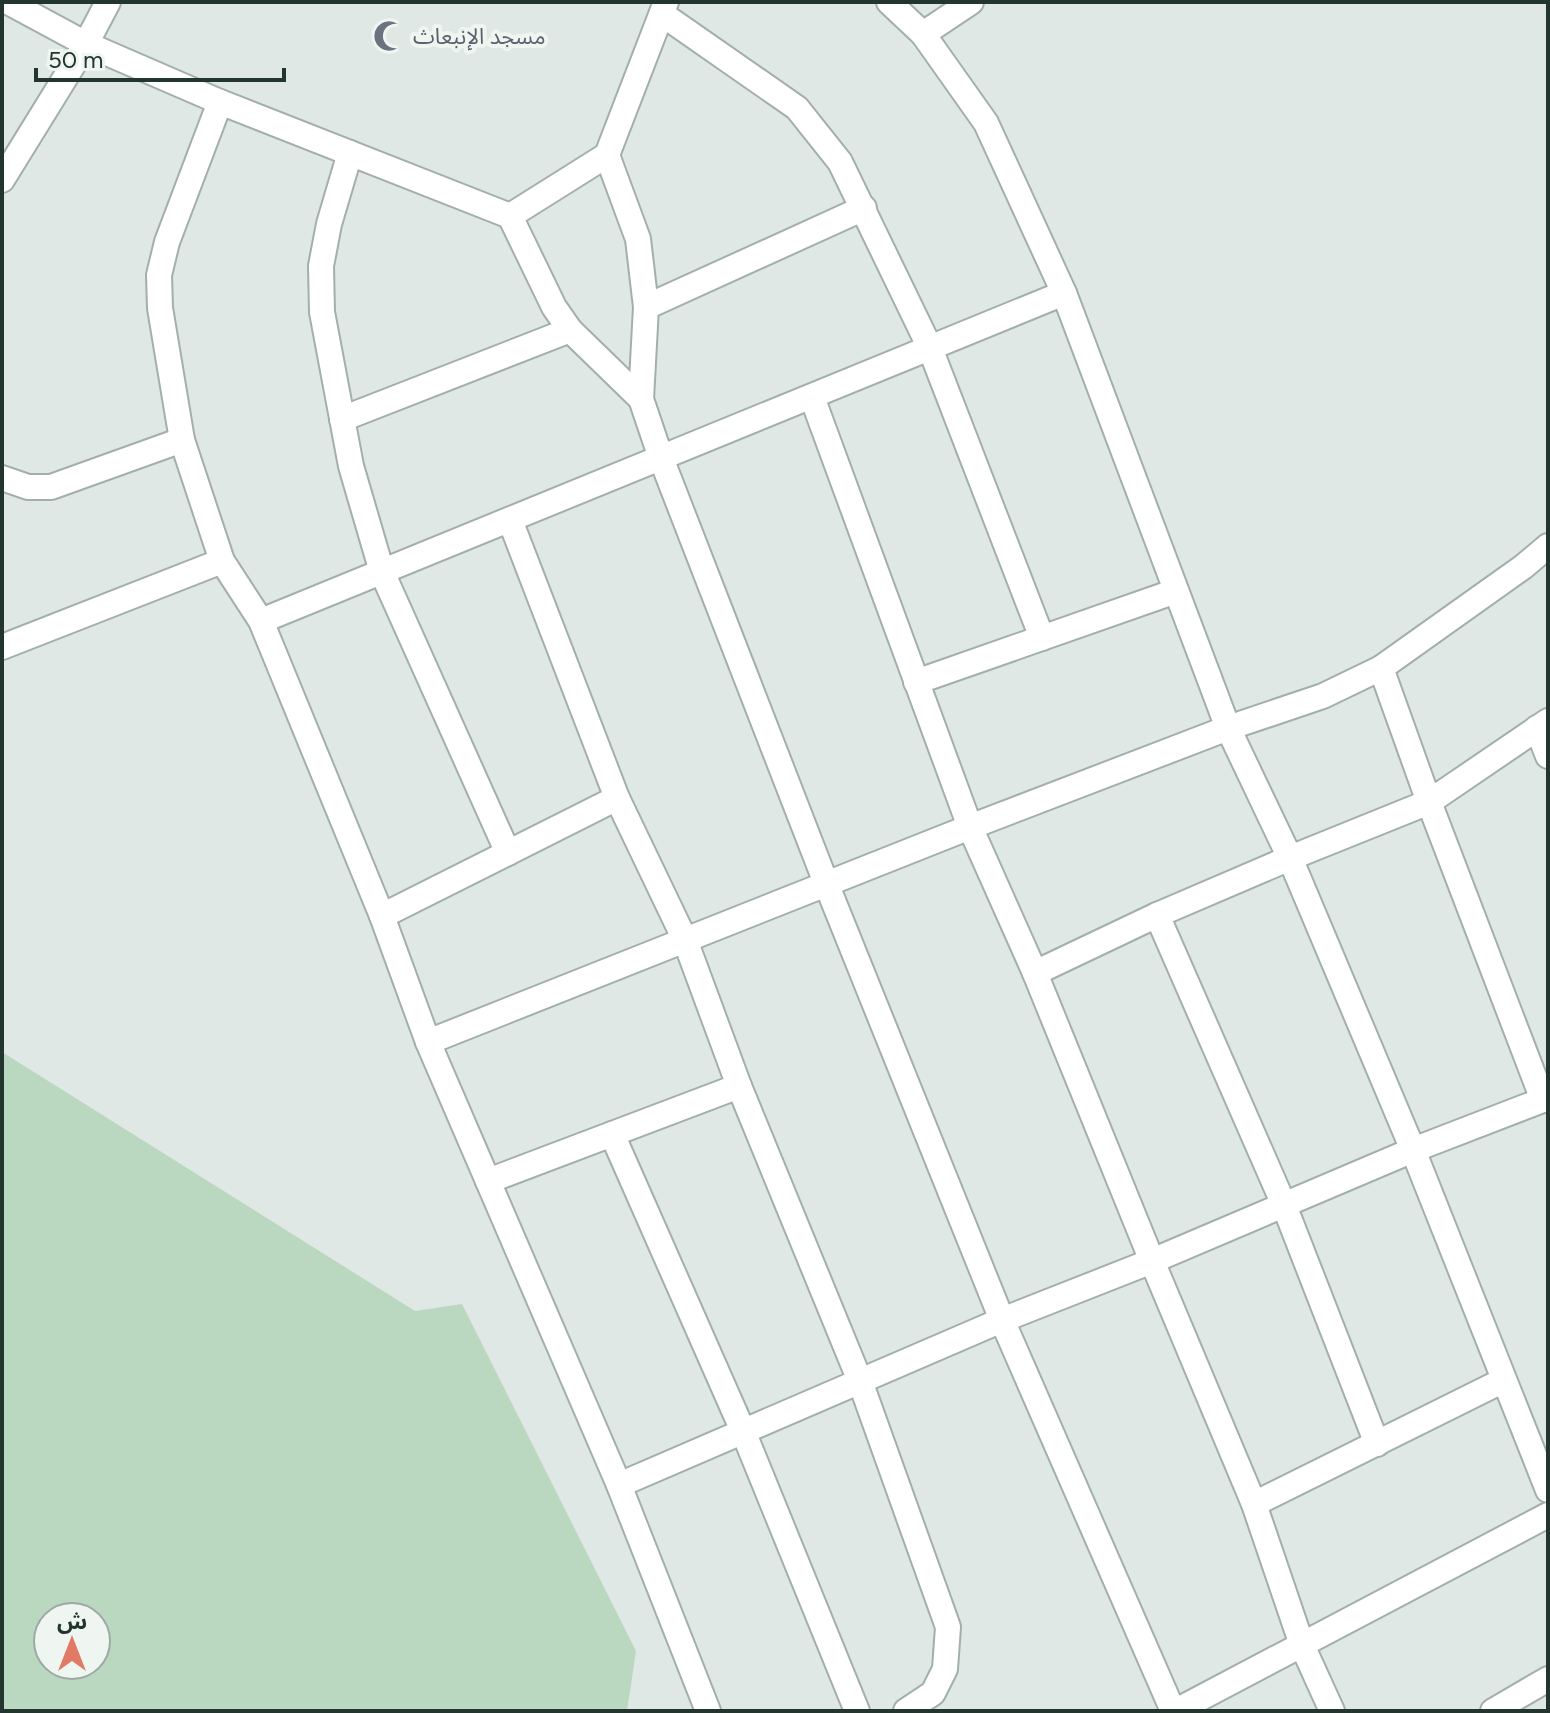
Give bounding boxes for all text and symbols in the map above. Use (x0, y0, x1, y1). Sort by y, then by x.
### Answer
mosque icon: مسجد الإنبعاث (372, 19, 406, 53)
place label: مسجد الإنبعاث (413, 23, 546, 51)
scale bar (36, 32, 284, 82)
text: 50 m (48, 45, 104, 74)
north arrow (32, 1601, 112, 1681)
text: ش (57, 1608, 87, 1635)

